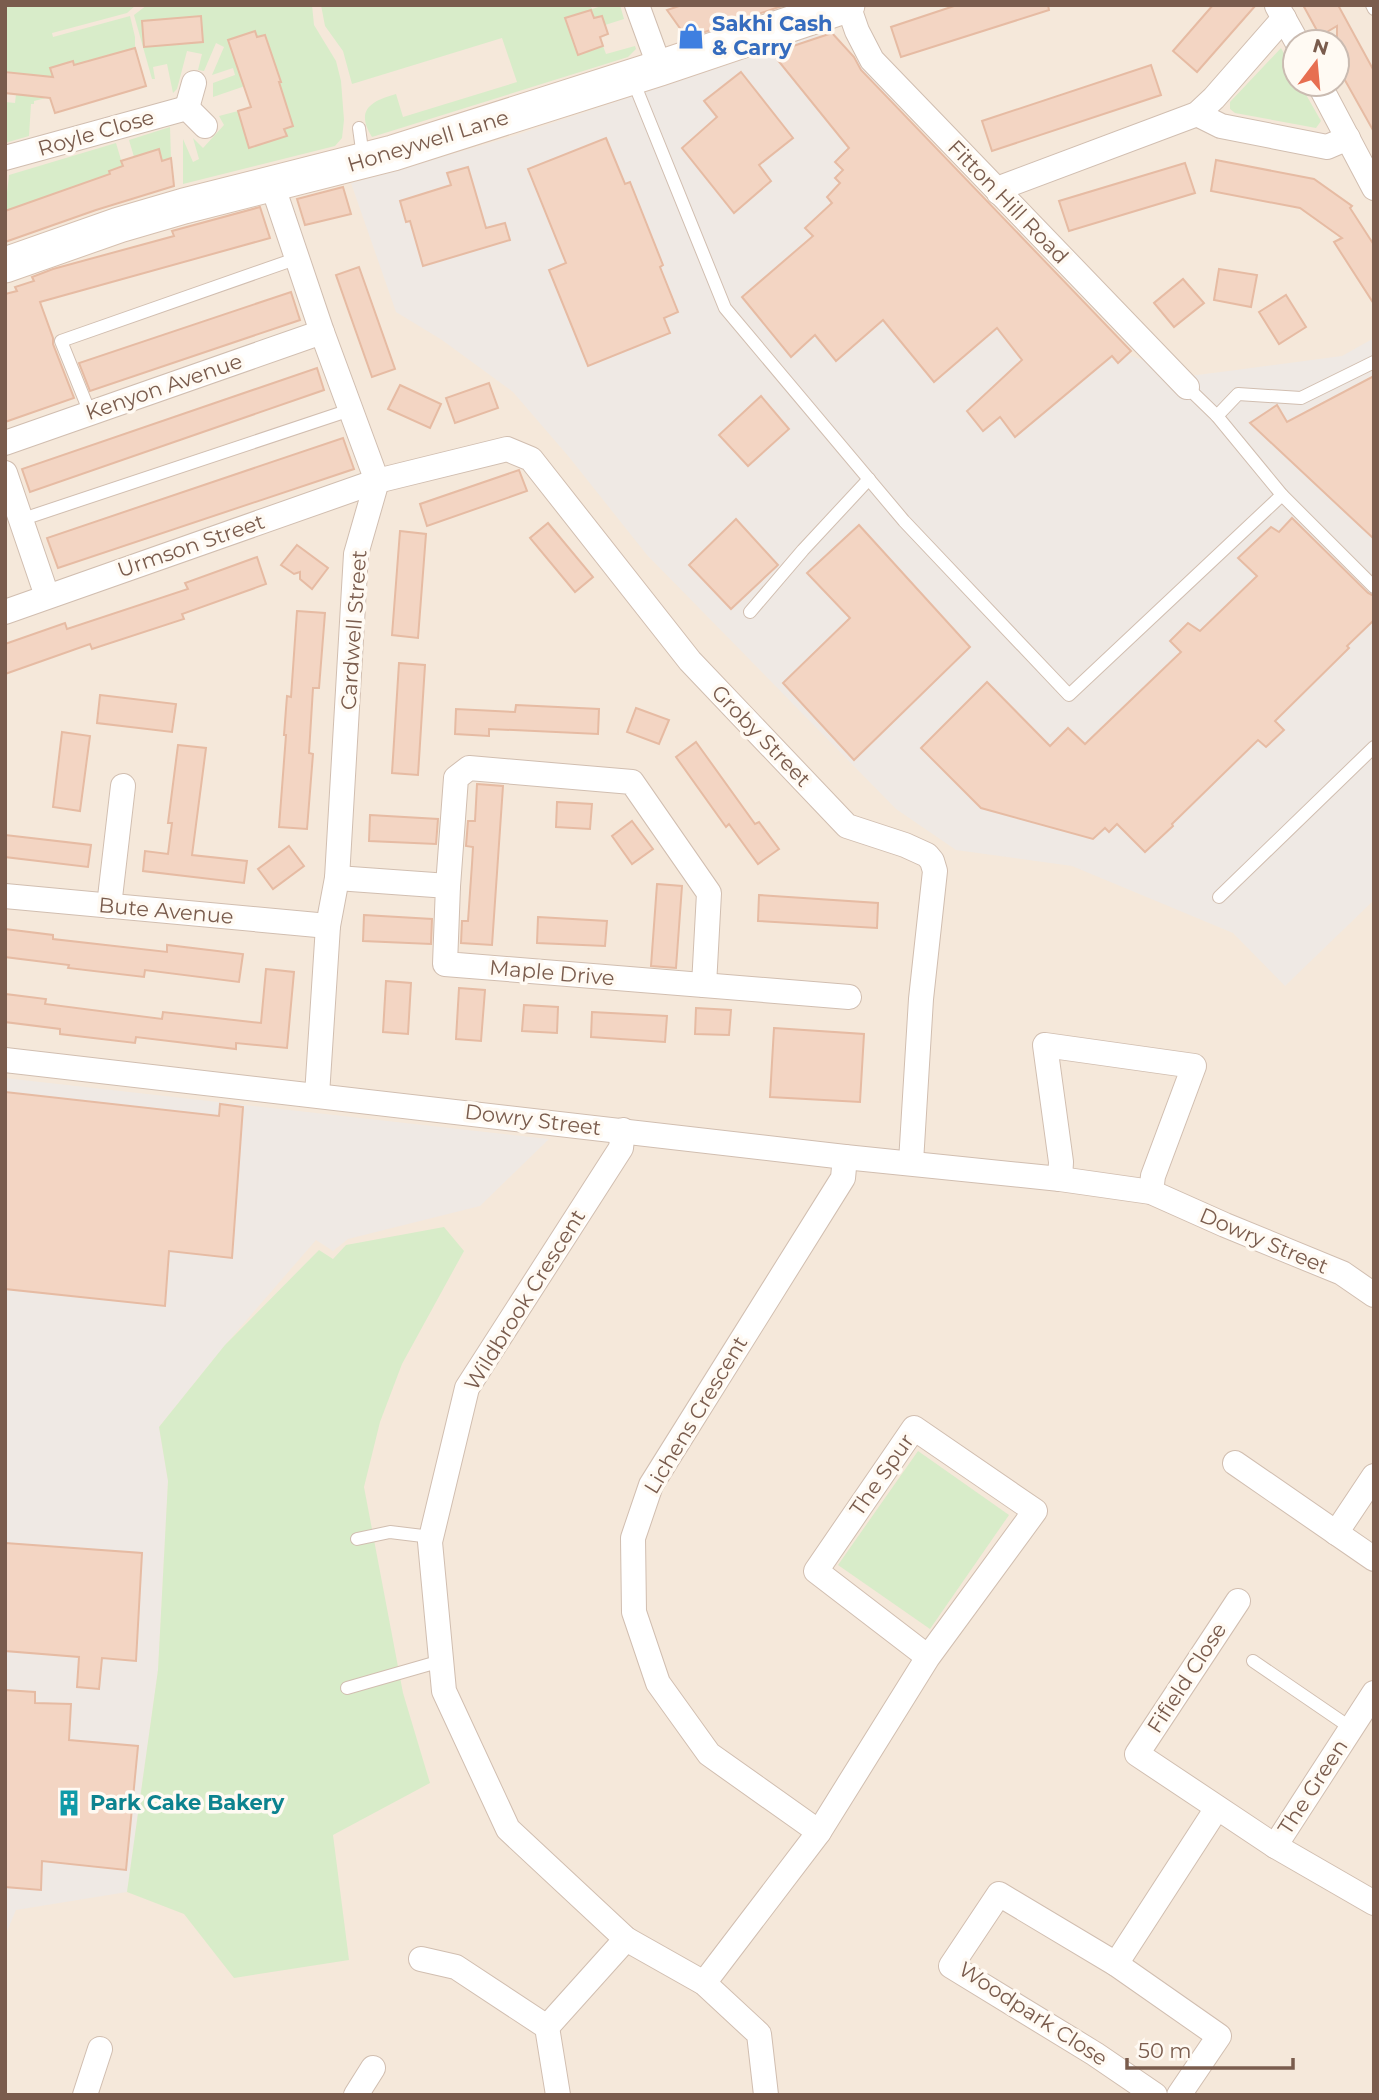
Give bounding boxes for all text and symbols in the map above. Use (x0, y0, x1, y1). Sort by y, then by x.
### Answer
place label: Sakhi Cash & Carry (712, 11, 833, 60)
shop icon: Sakhi Cash & Carry (676, 21, 706, 51)
north arrow (1281, 28, 1351, 98)
text: N (1310, 34, 1331, 60)
street label: Royle Close (35, 104, 157, 161)
street label: Honeywell Lane (344, 104, 512, 177)
street label: Fitton Hill Road (943, 135, 1074, 269)
street label: Kenyon Avenue (82, 348, 245, 425)
street label: Urmson Street (114, 509, 268, 582)
street label: Cardwell Street (335, 549, 372, 711)
street label: Groby Street (707, 680, 816, 792)
street label: Bute Avenue (97, 892, 235, 929)
street label: Maple Drive (488, 955, 616, 990)
street label: Dowry Street (463, 1099, 603, 1140)
street label: Dowry Street (1196, 1202, 1332, 1279)
street label: Wildbrook Crescent (459, 1205, 590, 1395)
street label: Lichens Crescent (639, 1331, 753, 1498)
street label: The Spur (844, 1429, 919, 1520)
street label: Fifield Close (1142, 1618, 1231, 1737)
street label: The Green (1273, 1734, 1353, 1839)
building icon: Park Cake Bakery (54, 1788, 84, 1818)
place label: Park Cake Bakery (90, 1790, 285, 1815)
street label: Woodpark Close (954, 1956, 1112, 2071)
scale bar (1127, 2026, 1293, 2070)
text: 50 m (1138, 2038, 1192, 2063)

